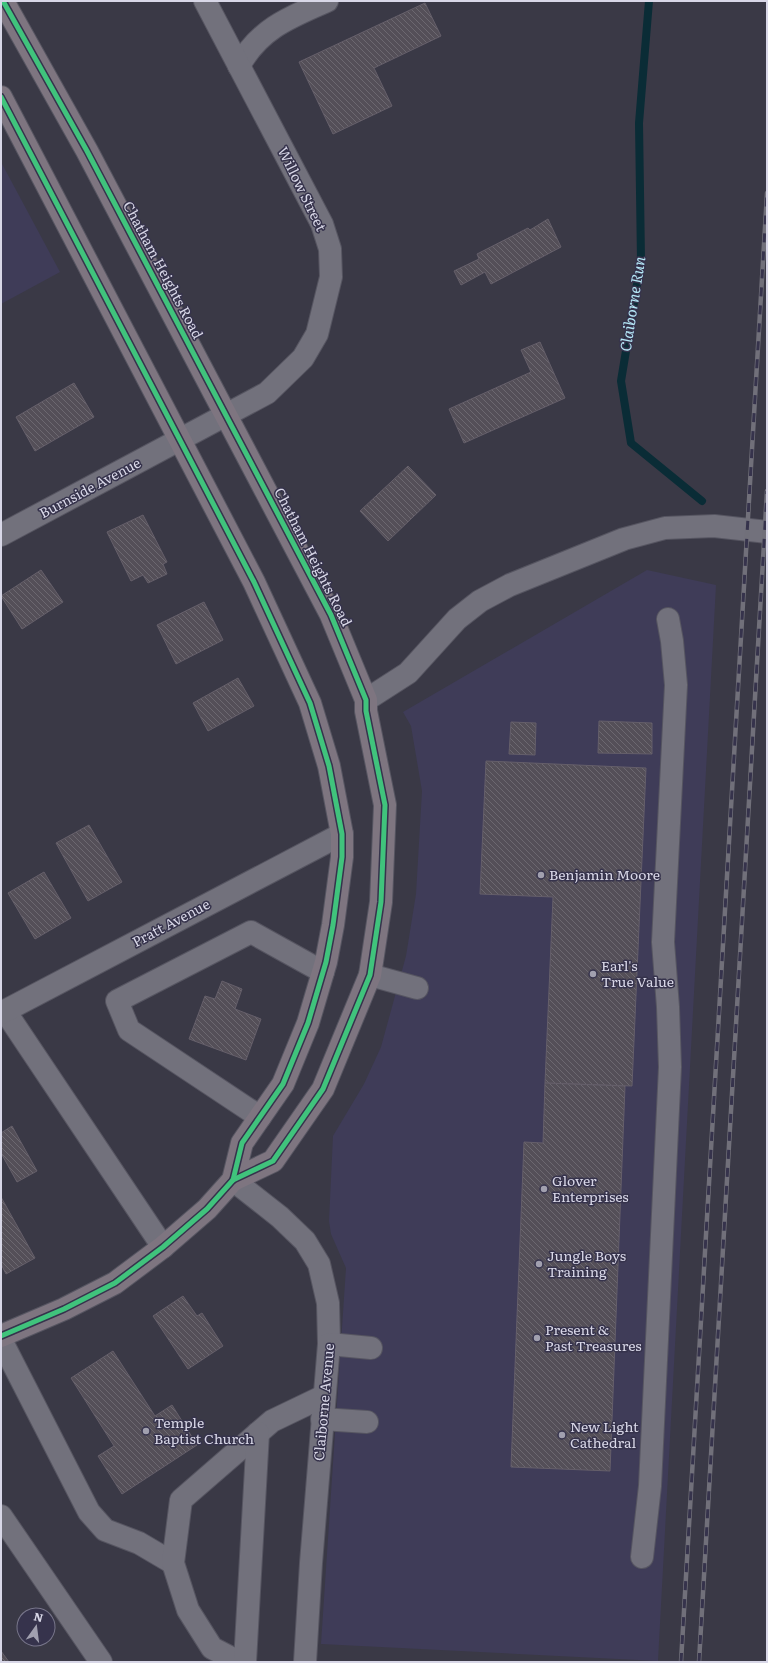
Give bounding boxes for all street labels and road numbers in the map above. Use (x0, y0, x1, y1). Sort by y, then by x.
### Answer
street label: Willow Street (274, 143, 332, 235)
street label: Chatham Heights Road (119, 197, 209, 342)
street label: Burnside Avenue (35, 452, 144, 522)
street label: Chatham Heights Road (270, 484, 358, 630)
street label: Pratt Avenue (128, 893, 213, 951)
street label: Claiborne Avenue (308, 1342, 338, 1461)

